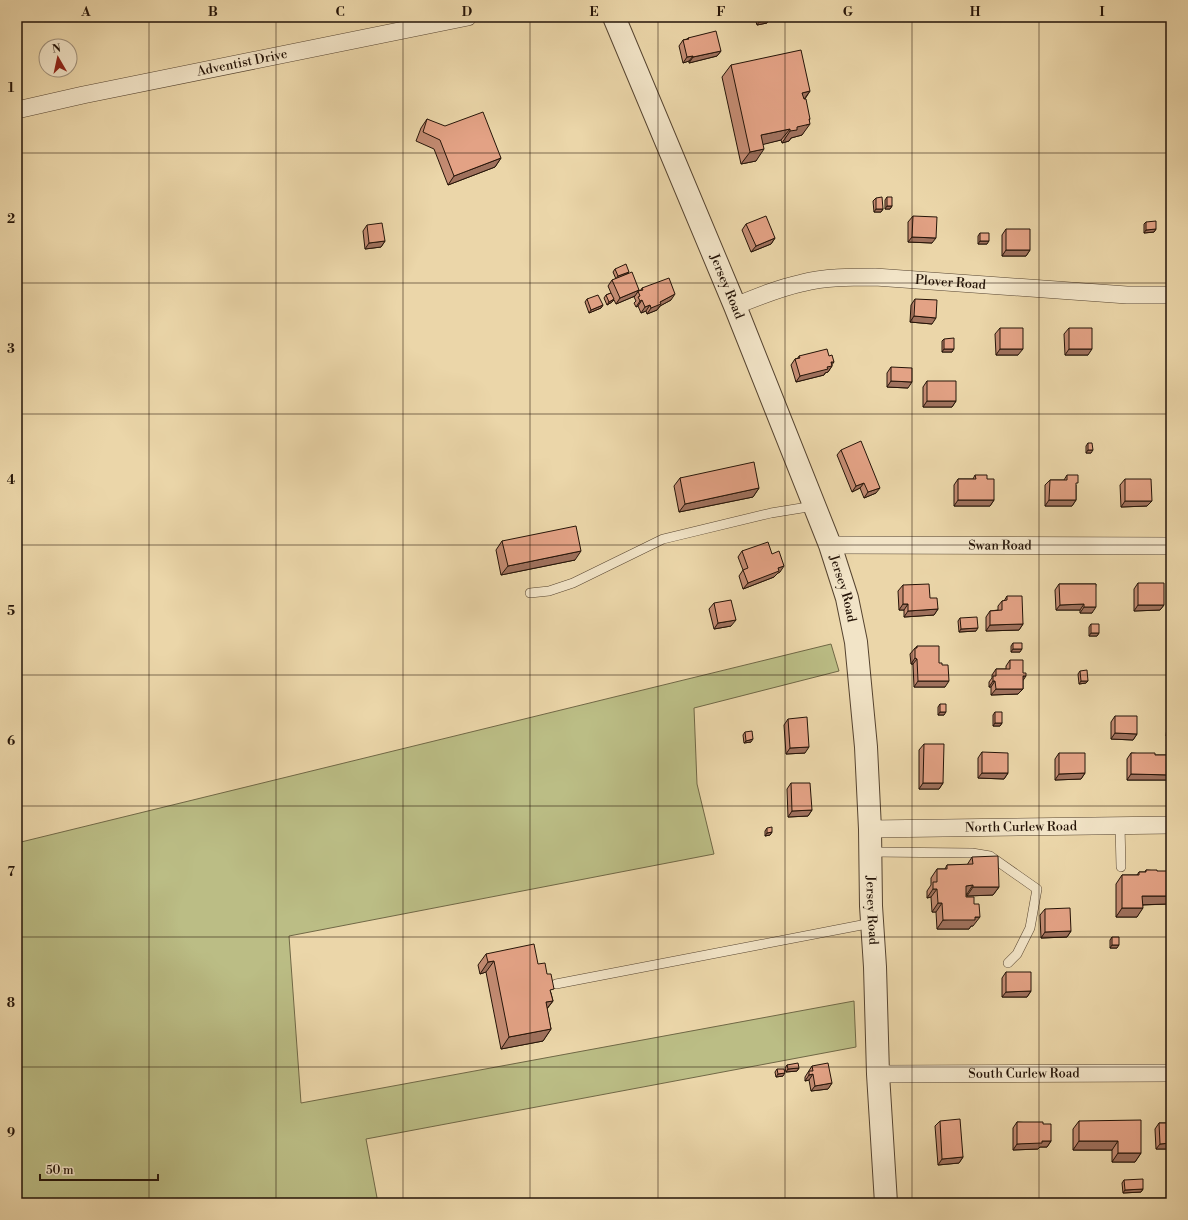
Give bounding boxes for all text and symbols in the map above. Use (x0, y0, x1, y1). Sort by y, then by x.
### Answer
text: A (80, 4, 91, 20)
text: B (208, 4, 218, 20)
text: C (335, 4, 345, 20)
text: D (462, 4, 472, 20)
text: E (589, 4, 599, 20)
text: F (716, 4, 726, 20)
text: G (843, 4, 854, 20)
text: H (970, 4, 981, 20)
text: I (1099, 4, 1105, 20)
north arrow (38, 38, 78, 78)
text: N (51, 41, 62, 57)
street label: Adventist Drive (194, 46, 289, 80)
text: 1 (8, 80, 15, 96)
text: 2 (7, 211, 15, 227)
street label: Jersey Road (706, 250, 748, 322)
street label: Plover Road (914, 272, 987, 293)
text: 3 (7, 341, 15, 357)
text: 4 (7, 472, 16, 488)
street label: Swan Road (968, 537, 1032, 554)
street label: Jersey Road (825, 552, 860, 624)
text: 5 (7, 603, 15, 619)
text: 6 (7, 733, 15, 749)
street label: North Curlew Road (965, 818, 1078, 836)
text: 7 (7, 864, 15, 880)
street label: Jersey Road (863, 875, 882, 946)
text: 8 (7, 995, 15, 1011)
street label: South Curlew Road (968, 1065, 1080, 1082)
text: 9 (7, 1125, 15, 1141)
scale bar (40, 1156, 158, 1182)
text: 50 m (46, 1163, 74, 1178)

